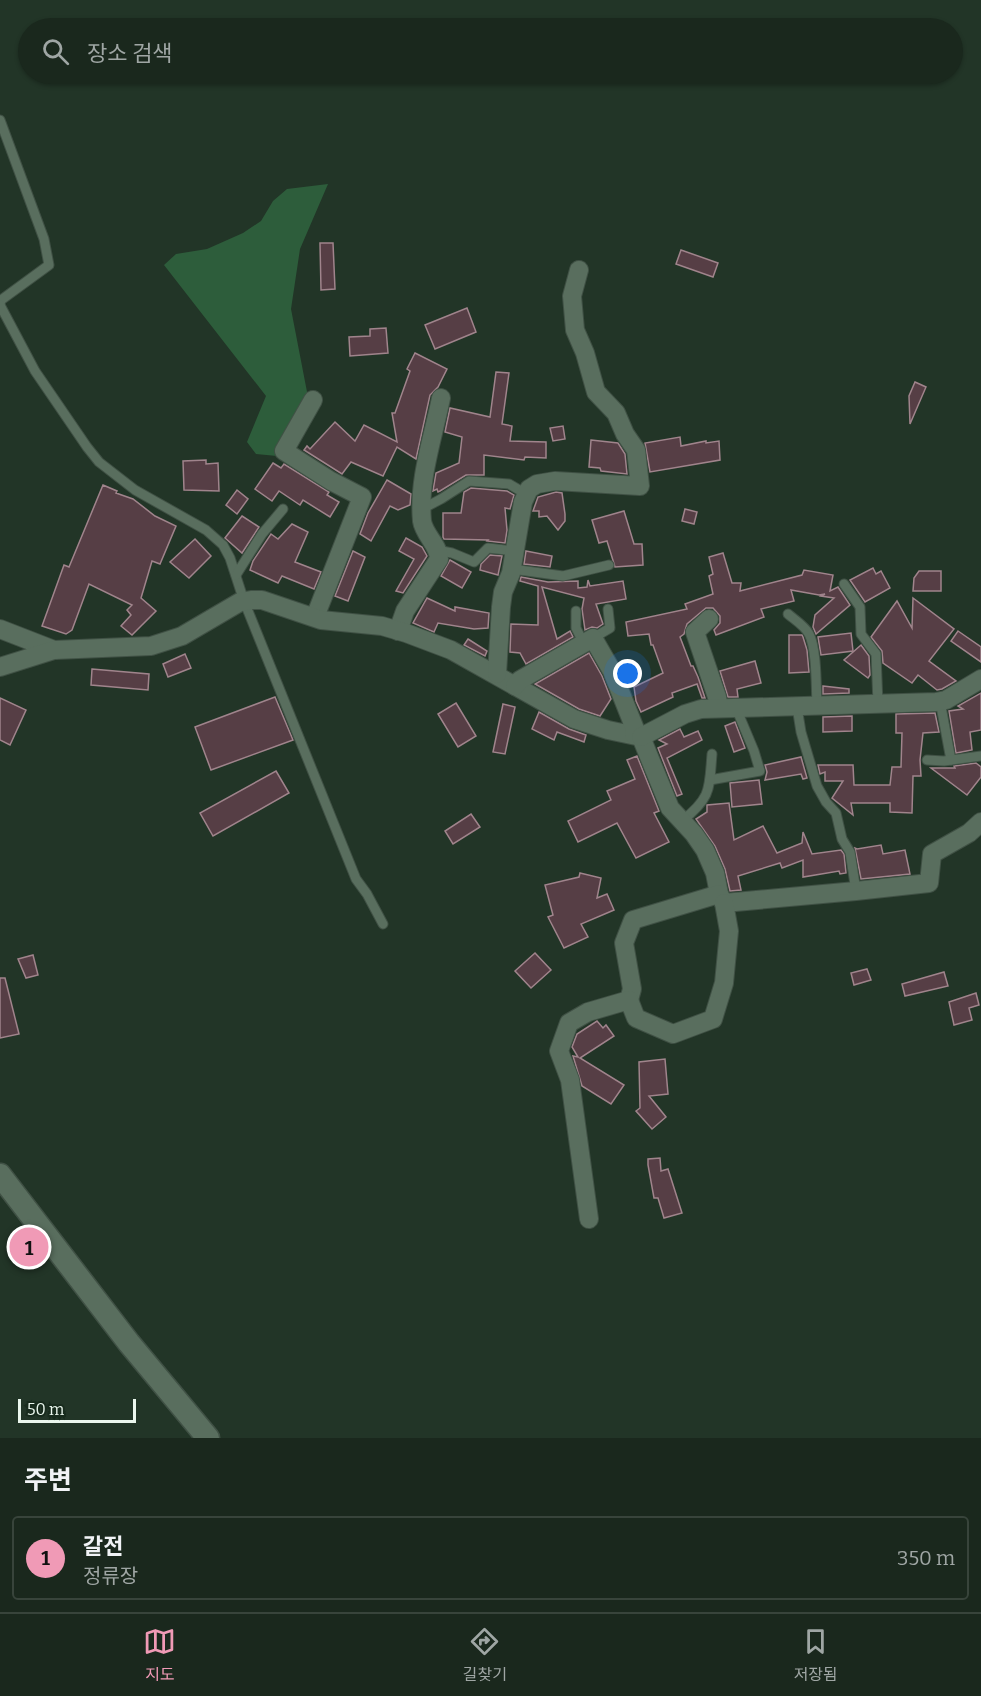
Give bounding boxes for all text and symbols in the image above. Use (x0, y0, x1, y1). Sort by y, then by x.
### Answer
search box (18, 18, 963, 84)
icon: search (39, 35, 72, 68)
text: 장소 검색 (87, 40, 172, 67)
your location (613, 659, 642, 688)
pin: 1 (9, 1224, 48, 1270)
scale bar (18, 1396, 136, 1424)
text: 50 m (27, 1400, 64, 1419)
text: 주변 (24, 1465, 72, 1496)
text: 갈전 (83, 1533, 123, 1560)
text: 1 (41, 1546, 50, 1570)
text: 350 m (897, 1546, 955, 1570)
text: 정류장 (83, 1564, 138, 1588)
tab: 지도 (143, 1625, 176, 1685)
tab: 길찾기 (463, 1625, 507, 1685)
tab: 저장됨 (794, 1625, 838, 1685)

